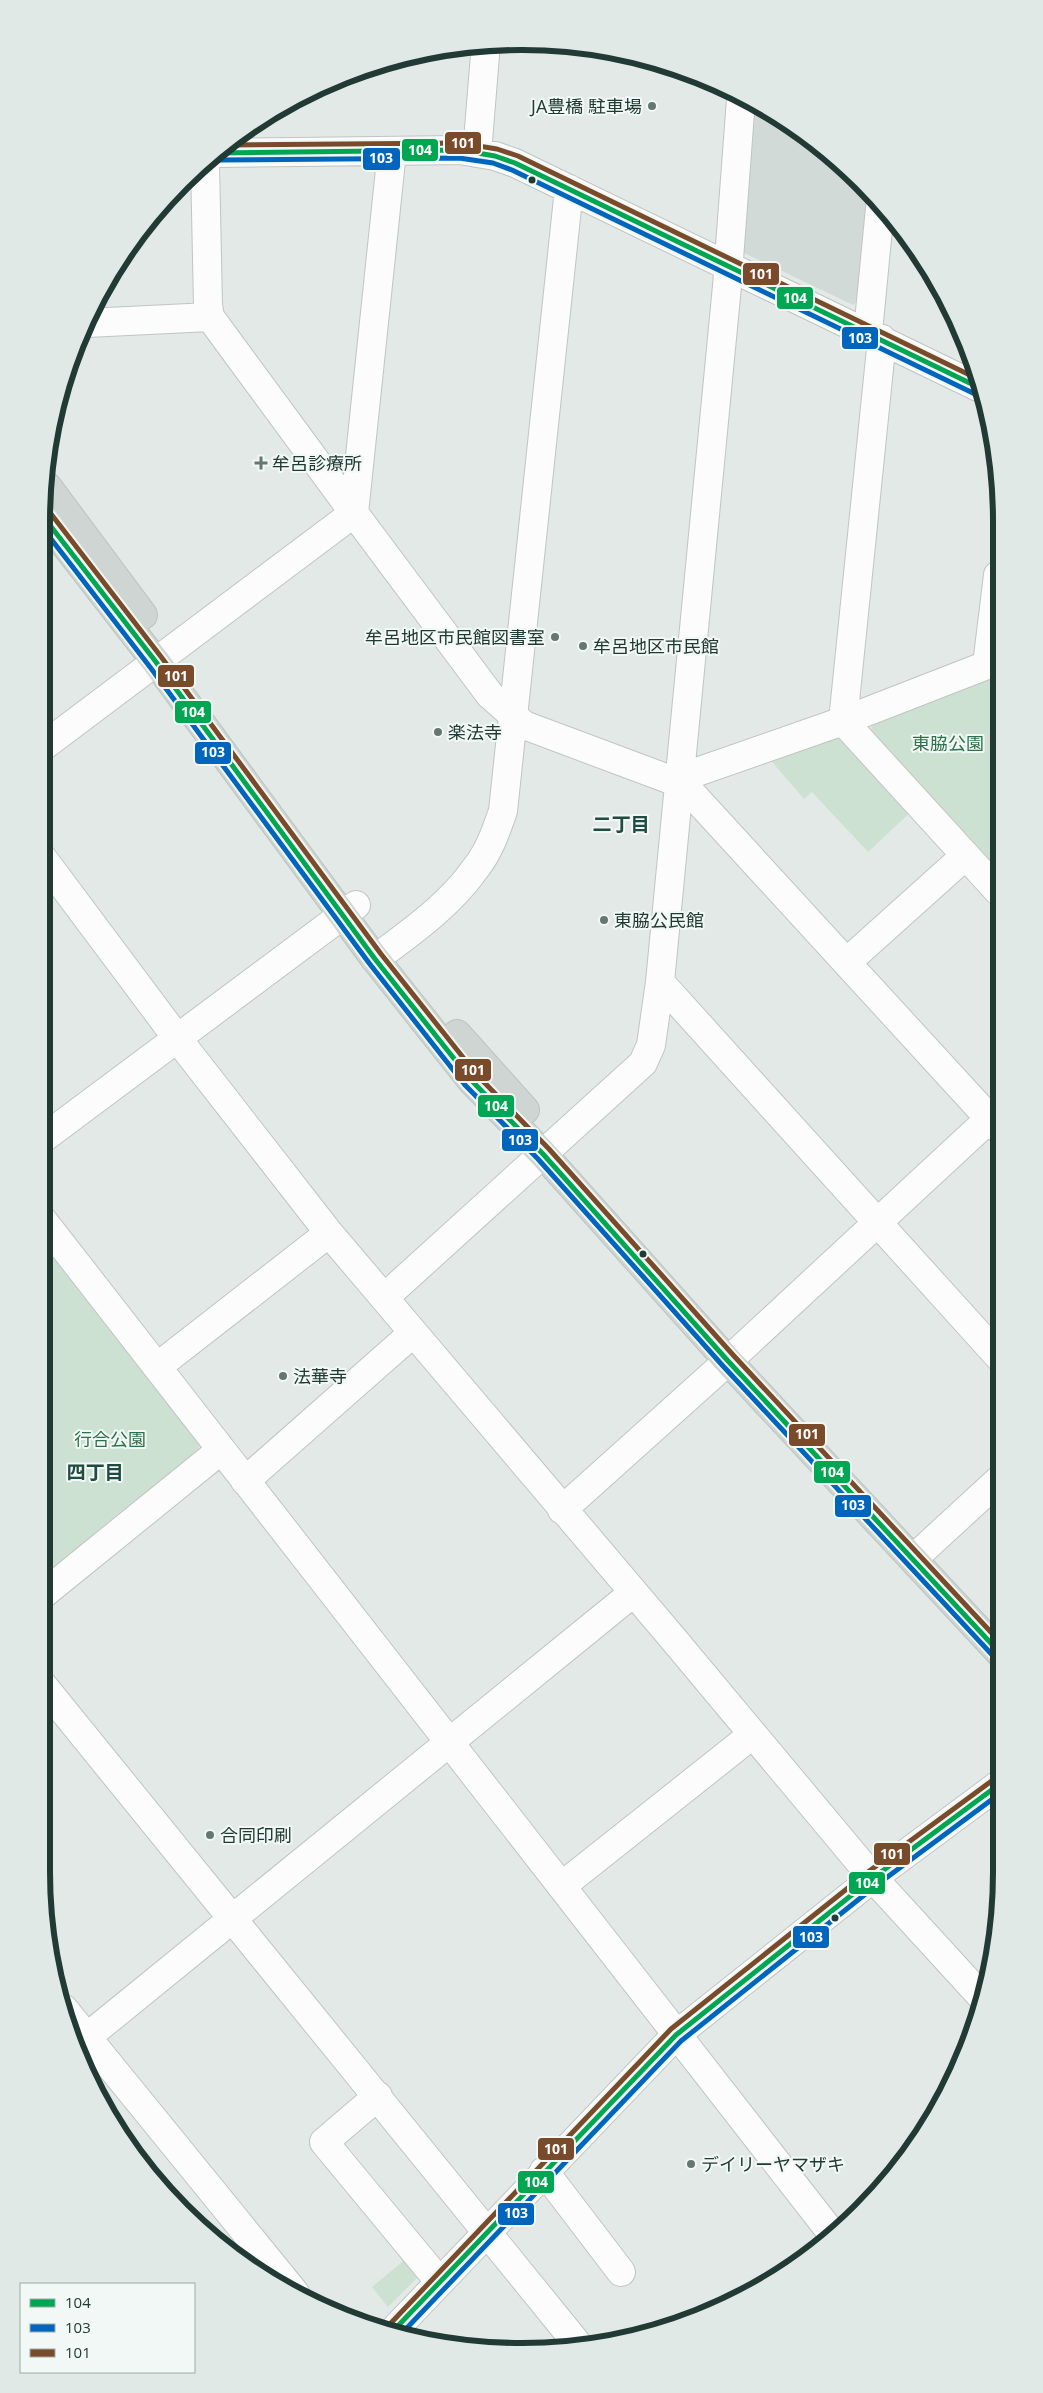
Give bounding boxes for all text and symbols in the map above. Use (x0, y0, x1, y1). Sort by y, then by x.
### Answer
place label: JA豊橋 駐車場 (529, 94, 642, 118)
marker: JA豊橋 駐車場 (646, 100, 658, 112)
line badge: 101 (444, 131, 482, 155)
text: 101 (451, 133, 475, 152)
line badge: 104 (401, 138, 439, 162)
text: 104 (408, 140, 432, 159)
line badge: 103 (362, 147, 401, 171)
text: 103 (369, 148, 393, 167)
unlabelled marker (527, 175, 537, 185)
line badge: 101 (742, 262, 780, 286)
text: 101 (749, 264, 773, 283)
line badge: 104 (776, 286, 814, 310)
text: 104 (783, 288, 807, 307)
line badge: 103 (841, 326, 879, 350)
text: 103 (848, 328, 872, 347)
place label: 牟呂診療所 (272, 451, 362, 475)
marker: 牟呂診療所 (254, 456, 268, 470)
place label: 牟呂地区市民館図書室 (365, 625, 545, 649)
marker: 牟呂地区市民館図書室 (549, 631, 561, 643)
place label: 牟呂地区市民館 (593, 634, 719, 658)
marker: 牟呂地区市民館 (577, 640, 589, 652)
line badge: 101 (157, 664, 195, 688)
text: 101 (164, 666, 188, 685)
line badge: 104 (174, 700, 212, 724)
text: 104 (181, 702, 205, 721)
place label: 楽法寺 (448, 720, 502, 744)
marker: 楽法寺 (432, 726, 444, 738)
park label: 東脇公園 (912, 731, 984, 755)
line badge: 103 (194, 741, 232, 765)
text: 103 (201, 742, 225, 761)
district label: 二丁目 (592, 811, 650, 837)
place label: 東脇公民館 (614, 908, 704, 932)
marker: 東脇公民館 (598, 914, 610, 926)
line badge: 101 (454, 1058, 492, 1082)
text: 101 (461, 1060, 485, 1079)
line badge: 104 (477, 1094, 515, 1118)
text: 104 (484, 1096, 508, 1115)
line badge: 103 (501, 1128, 539, 1152)
text: 103 (508, 1130, 532, 1149)
unlabelled marker (638, 1249, 648, 1259)
place label: 法華寺 (293, 1364, 347, 1388)
marker: 法華寺 (277, 1370, 289, 1382)
line badge: 101 (788, 1423, 826, 1447)
text: 101 (795, 1424, 819, 1443)
park label: 行合公園 (74, 1427, 146, 1451)
district label: 四丁目 (66, 1459, 124, 1485)
line badge: 104 (813, 1460, 851, 1484)
text: 104 (820, 1462, 844, 1481)
line badge: 103 (834, 1494, 872, 1518)
text: 103 (841, 1495, 865, 1514)
place label: 合同印刷 (220, 1823, 292, 1847)
marker: 合同印刷 (204, 1829, 216, 1841)
line badge: 101 (873, 1842, 911, 1866)
text: 101 (880, 1844, 904, 1863)
line badge: 104 (848, 1871, 886, 1895)
text: 104 (855, 1873, 879, 1892)
unlabelled marker (830, 1913, 840, 1923)
line badge: 103 (792, 1925, 830, 1949)
text: 103 (799, 1927, 823, 1946)
line badge: 101 (537, 2137, 575, 2161)
text: 101 (544, 2139, 568, 2158)
place label: デイリーヤマザキ (701, 2152, 845, 2176)
marker: デイリーヤマザキ (685, 2158, 697, 2170)
line badge: 104 (517, 2170, 555, 2194)
text: 104 (524, 2172, 548, 2191)
line badge: 103 (497, 2202, 535, 2226)
text: 103 (504, 2203, 528, 2222)
legend (20, 2283, 195, 2373)
text: 104 (65, 2292, 91, 2312)
text: 103 (65, 2317, 91, 2337)
text: 101 (65, 2342, 91, 2362)

